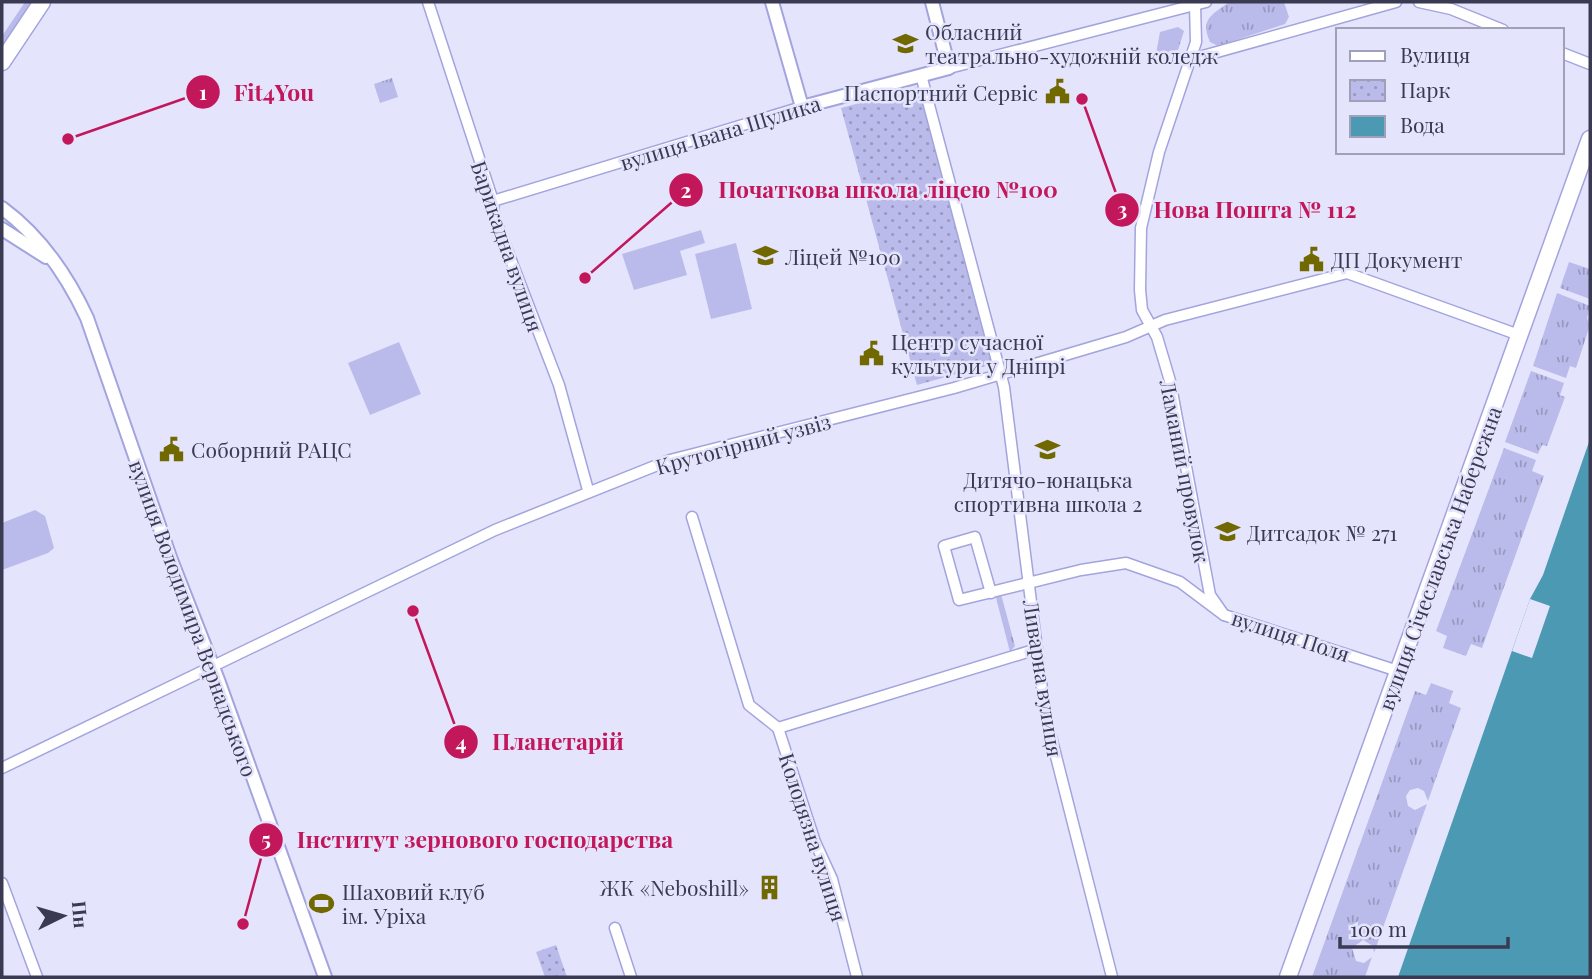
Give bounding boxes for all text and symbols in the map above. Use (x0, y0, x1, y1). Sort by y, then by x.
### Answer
place label: Обласний театрально-художній коледж (925, 17, 1219, 69)
legend (1336, 28, 1564, 154)
school or university icon: Обласний театрально-художній коледж (891, 29, 919, 57)
text: Вулиця (1400, 40, 1470, 68)
callout: Fit4You (185, 70, 329, 114)
text: Парк (1400, 75, 1450, 103)
text: Fit4You (234, 76, 314, 107)
text: 1 (199, 77, 207, 105)
place label: Паспортний Сервіс (844, 78, 1038, 106)
public building icon: Паспортний Сервіс (1044, 78, 1072, 106)
street label: вулиця Івана Шулика (616, 88, 824, 176)
text: Вода (1400, 110, 1445, 138)
street label: Барикадна вулиця (466, 157, 550, 335)
callout: Початкова школа ліцею №100 (669, 168, 1071, 212)
text: Початкова школа ліцею №100 (718, 173, 1058, 204)
text: 2 (681, 175, 692, 203)
callout: Нова Пошта № 112 (1104, 188, 1370, 232)
text: Нова Пошта № 112 (1154, 193, 1356, 224)
text: 3 (1117, 194, 1127, 222)
school or university icon: Ліцей №100 (751, 242, 779, 270)
place label: Ліцей №100 (784, 242, 901, 270)
public building icon: ДП Документ (1297, 245, 1325, 273)
place label: ДП Документ (1331, 245, 1462, 273)
place label: Центр сучасної культури у Дніпрі (891, 327, 1066, 379)
public building icon: Центр сучасної культури у Дніпрі (857, 339, 885, 367)
street label: Ламаний провулок (1154, 376, 1217, 565)
street label: вулиця Січеславська Набережна (1371, 402, 1507, 714)
street label: Крутогірний узвіз (652, 406, 834, 480)
public building icon: Соборний РАЦС (157, 435, 185, 463)
place label: Соборний РАЦС (191, 435, 352, 463)
school or university icon: Дитячо-юнацька спортивна школа 2 (1034, 436, 1062, 464)
street label: вулиця Володимира Вернадського (124, 456, 264, 780)
place label: Дитячо-юнацька спортивна школа 2 (954, 465, 1142, 517)
school or university icon: Дитсадок № 271 (1213, 518, 1241, 546)
place label: Дитсадок № 271 (1247, 518, 1397, 546)
street label: Ливарна вулиця (1018, 596, 1070, 759)
street label: вулиця Поля (1228, 603, 1354, 667)
callout: Планетарій (443, 720, 638, 764)
text: Планетарій (492, 725, 624, 756)
text: 4 (455, 727, 467, 755)
street label: Колодязна вулиця (774, 749, 854, 925)
callout: Інститут зернового господарства (248, 818, 688, 862)
text: Інститут зернового господарства (297, 823, 673, 854)
text: 5 (261, 824, 271, 852)
place label: ЖК «Neboshill» (600, 873, 749, 901)
building icon: ЖК «Neboshill» (755, 873, 783, 901)
place label: Шаховий клуб ім. Уріха (342, 877, 485, 929)
north arrow (28, 881, 98, 951)
sports icon: Шаховий клуб ім. Уріха (308, 889, 336, 917)
text: Пн (67, 900, 95, 929)
scale bar (1340, 906, 1508, 950)
text: 100 m (1350, 914, 1407, 942)

